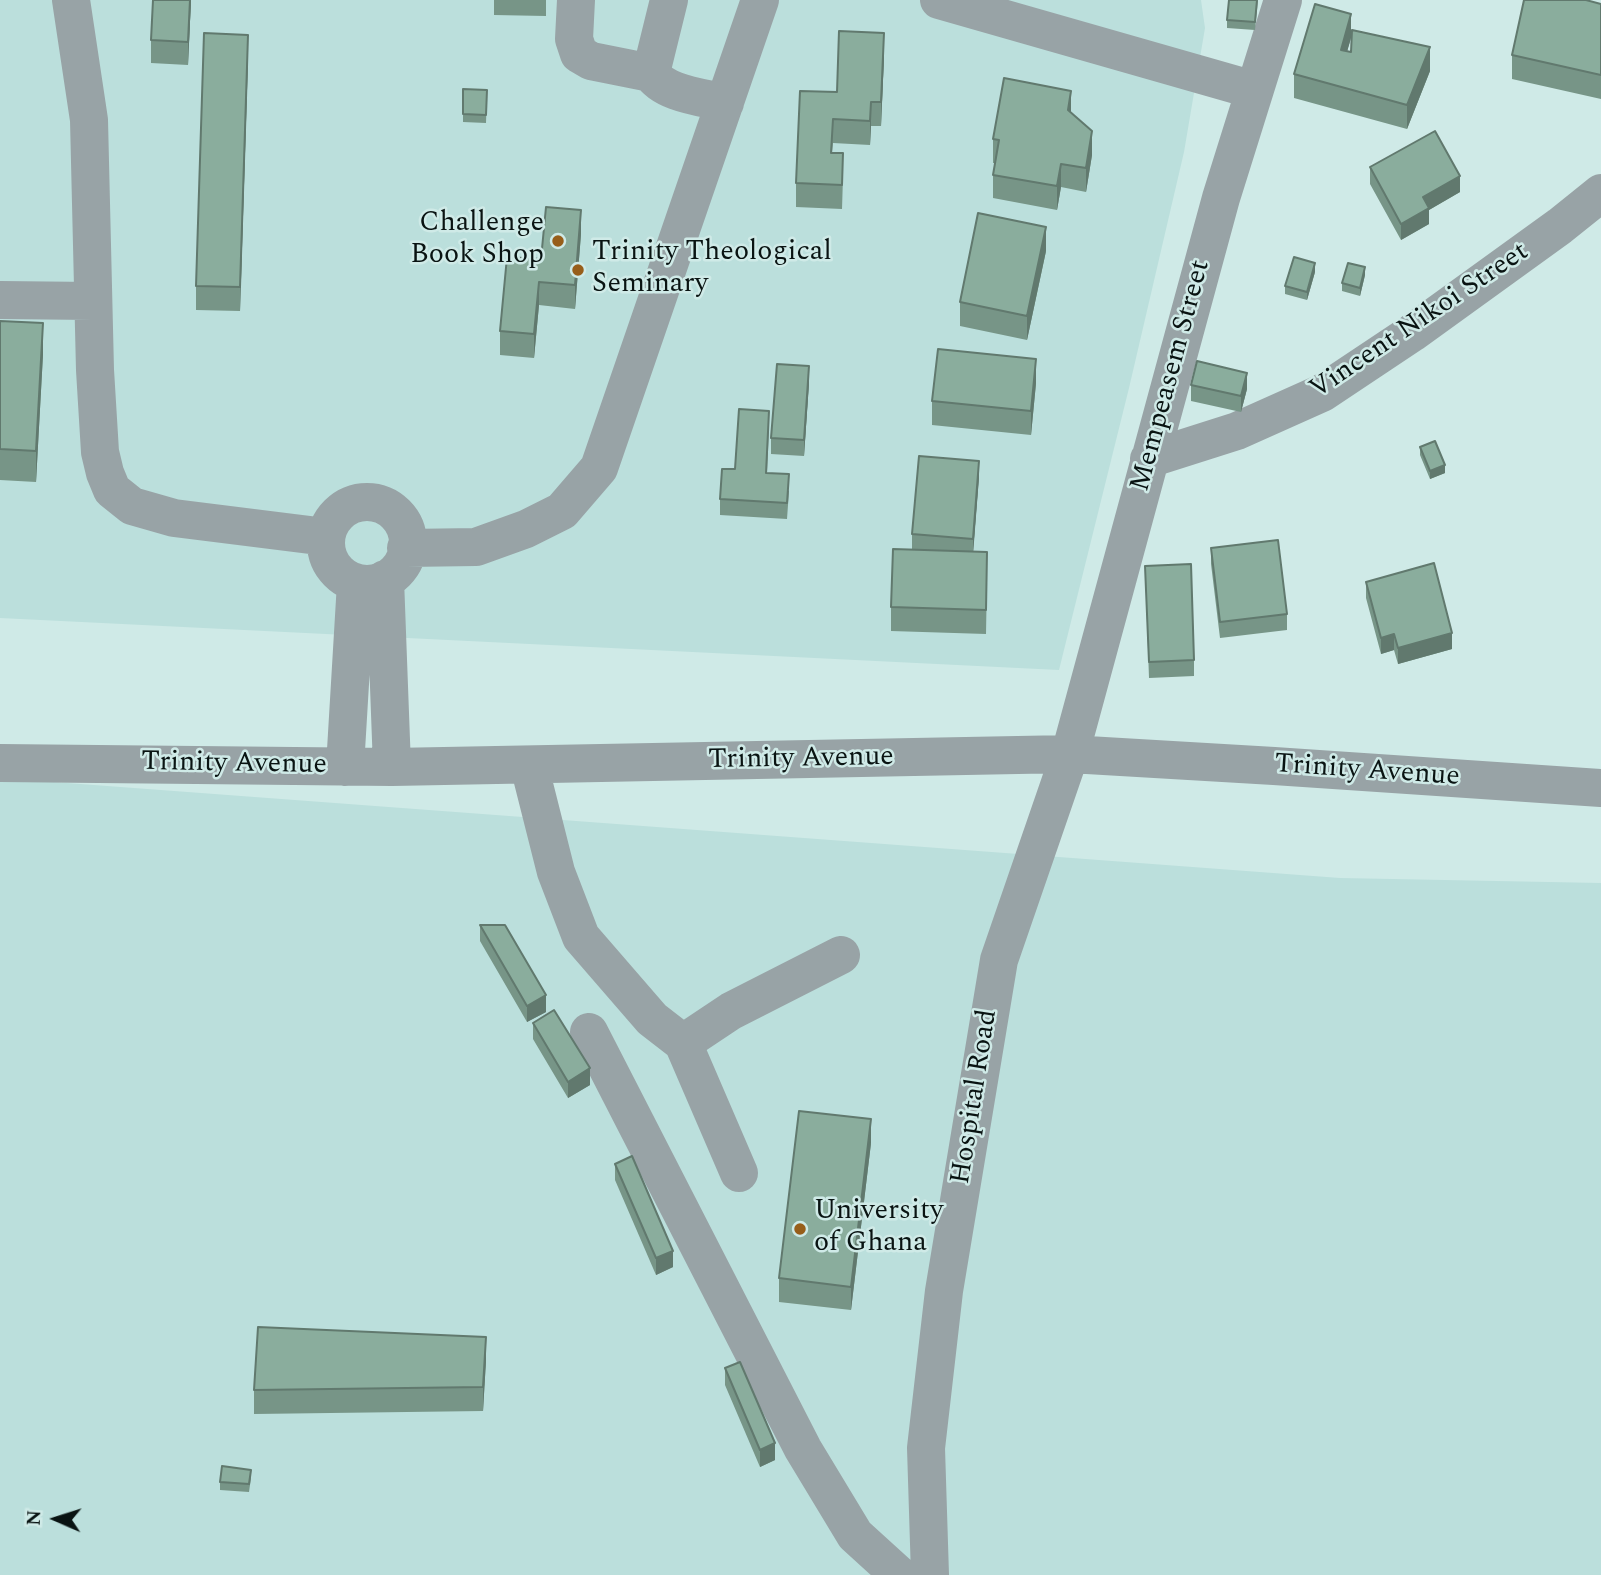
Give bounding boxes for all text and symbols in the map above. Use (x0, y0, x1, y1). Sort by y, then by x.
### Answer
place label: Challenge Book Shop (410, 208, 544, 274)
marker: Challenge Book Shop (550, 233, 566, 249)
street label: Vincent Nikoi Street (1304, 236, 1536, 408)
place label: Trinity Theological Seminary (592, 237, 832, 303)
street label: Mempeasem Street (1125, 257, 1219, 495)
marker: Trinity Theological Seminary (570, 262, 586, 278)
street label: Trinity Avenue (708, 742, 894, 778)
street label: Trinity Avenue (141, 747, 327, 783)
street label: Trinity Avenue (1273, 749, 1461, 795)
street label: Hospital Road (946, 1007, 1006, 1187)
place label: University of Ghana (814, 1196, 943, 1262)
marker: University of Ghana (792, 1221, 808, 1237)
north arrow (21, 1484, 91, 1554)
text: N (20, 1509, 49, 1526)

